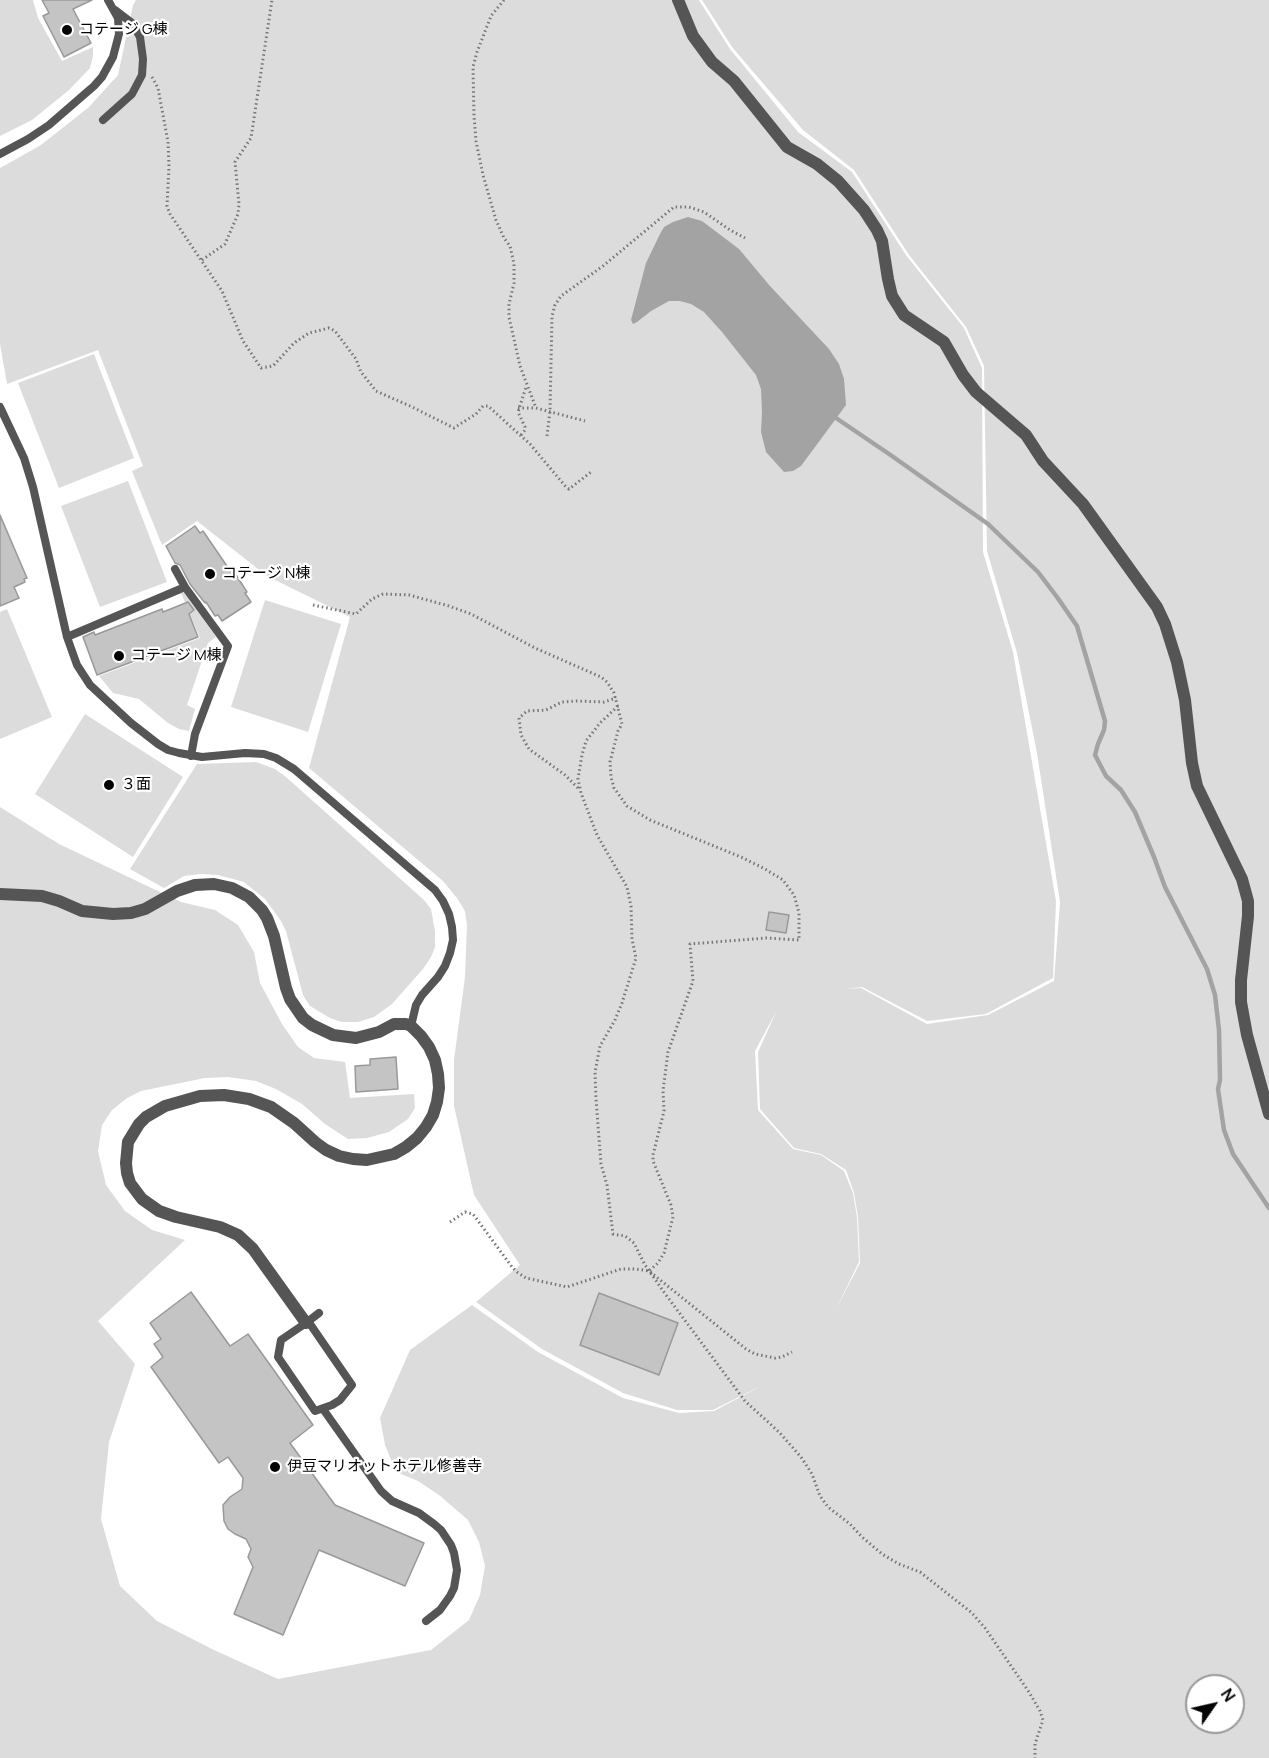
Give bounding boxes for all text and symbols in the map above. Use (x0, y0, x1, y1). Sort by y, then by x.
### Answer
place label: コテージ G棟 (79, 21, 168, 39)
marker: コテージ G棟 (60, 23, 74, 37)
place label: コテージ N棟 (222, 565, 310, 583)
marker: コテージ N棟 (203, 567, 217, 581)
place label: コテージ M棟 (131, 647, 222, 665)
marker: コテージ M棟 (112, 649, 126, 663)
place label: ３面 (121, 776, 151, 794)
marker: ３面 (102, 778, 116, 792)
place label: 伊豆マリオットホテル修善寺 (287, 1458, 482, 1476)
marker: 伊豆マリオットホテル修善寺 (268, 1460, 282, 1474)
north arrow (1185, 1674, 1245, 1734)
text: N (1216, 1684, 1241, 1706)

